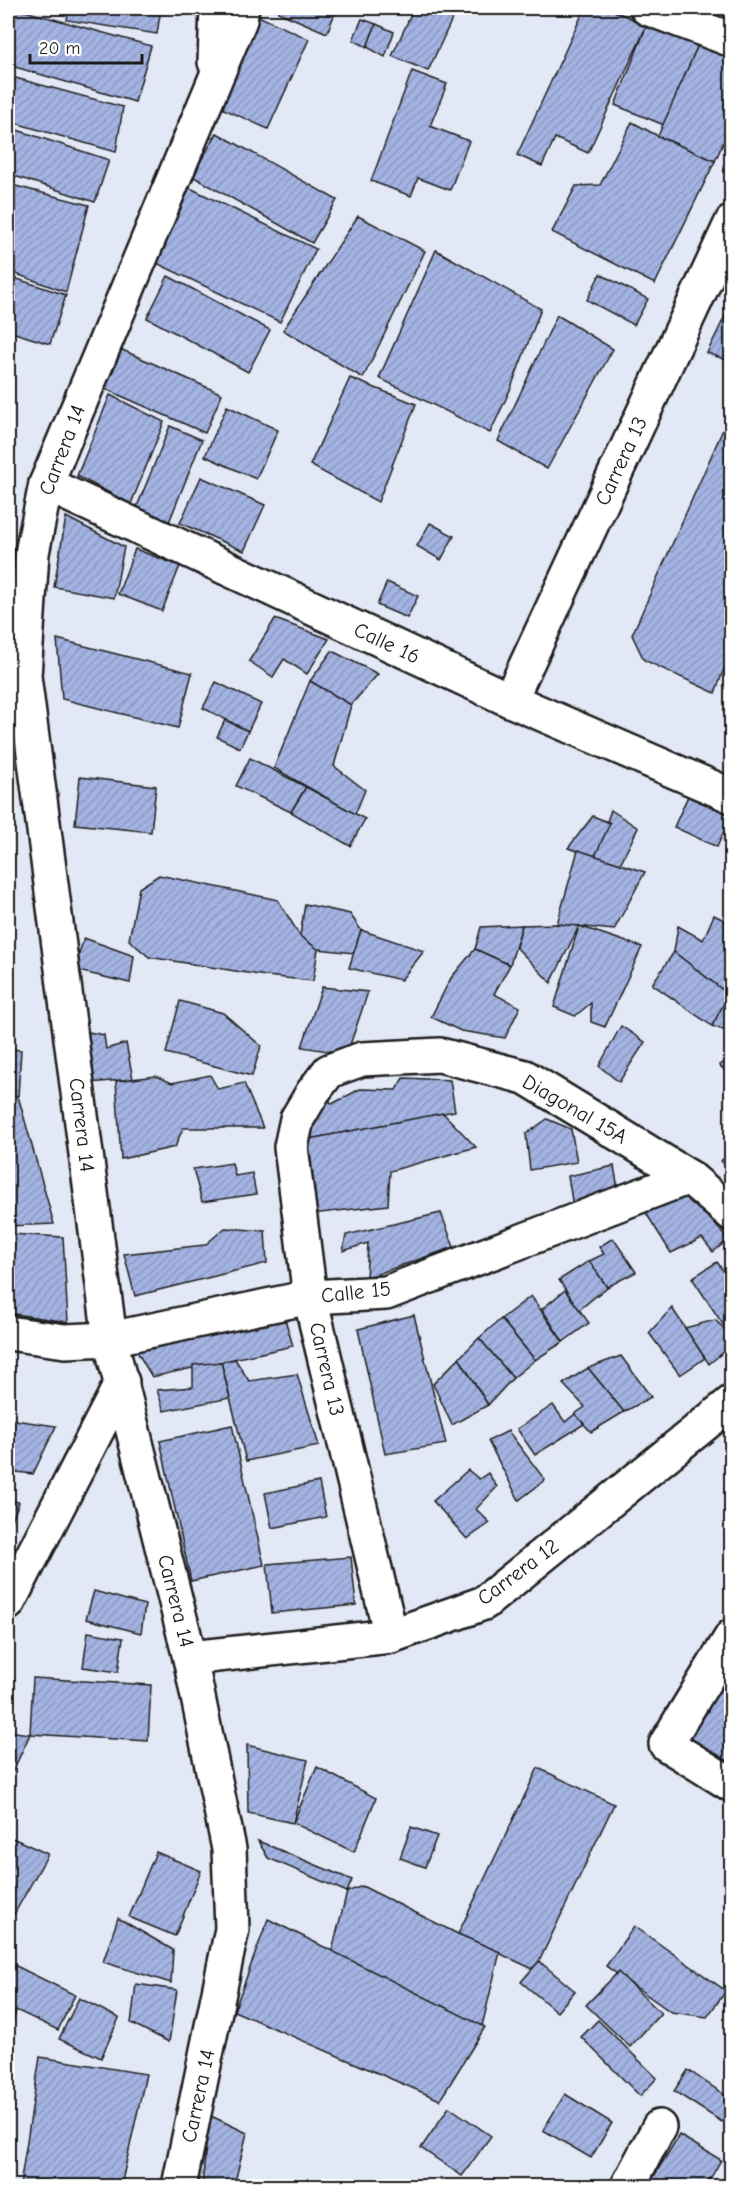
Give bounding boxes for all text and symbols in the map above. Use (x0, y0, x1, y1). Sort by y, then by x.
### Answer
scale bar (30, 27, 142, 65)
text: 20 m (39, 38, 80, 59)
street label: Carrera 14 (34, 401, 90, 499)
street label: Carrera 13 (590, 413, 652, 509)
street label: Calle 16 (350, 617, 424, 669)
street label: Diagonal 15A (518, 1069, 632, 1149)
street label: Carrera 14 (64, 1077, 100, 1173)
street label: Calle 15 (320, 1276, 392, 1308)
street label: Carrera 13 (305, 1320, 349, 1418)
street label: Carrera 12 (473, 1534, 563, 1610)
street label: Carrera 14 (153, 1552, 199, 1650)
street label: Carrera 14 (176, 2047, 220, 2145)

